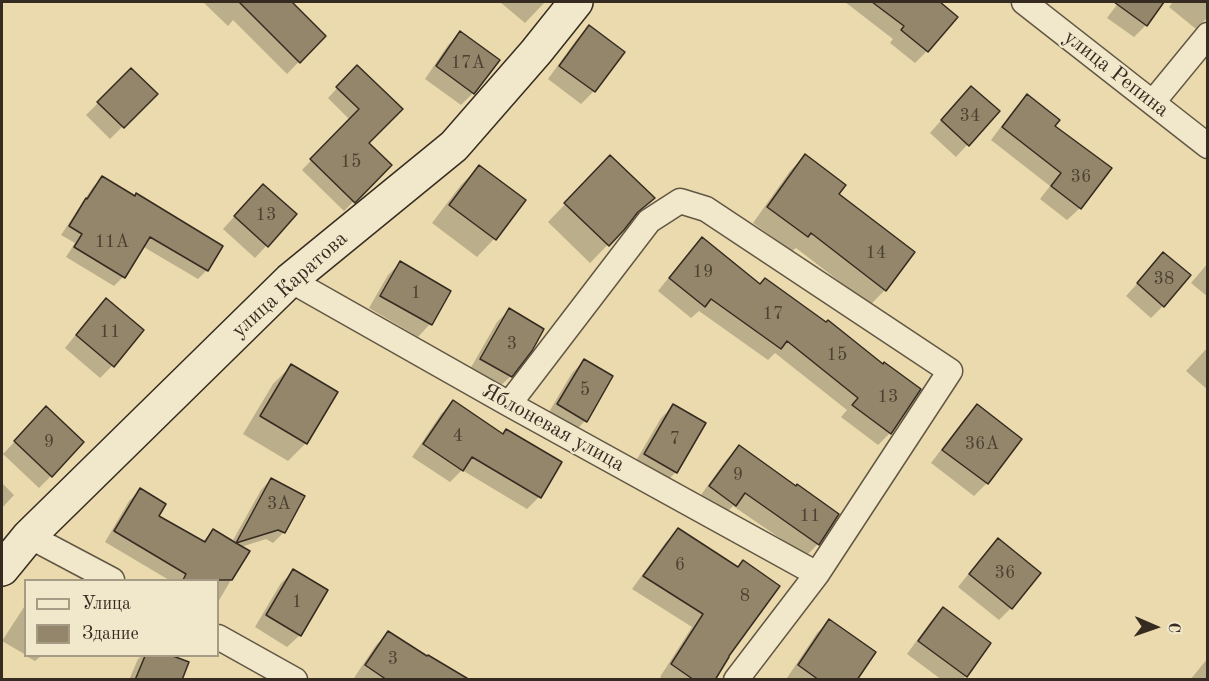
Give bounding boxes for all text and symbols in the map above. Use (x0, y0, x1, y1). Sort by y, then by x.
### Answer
street label: улица Репина (1058, 25, 1174, 123)
house number: 17А (451, 52, 485, 74)
house number: 34 (960, 105, 980, 127)
house number: 15 (341, 151, 361, 173)
house number: 36 (1071, 166, 1091, 188)
house number: 13 (256, 204, 276, 226)
street label: улица Каратова (227, 226, 353, 344)
house number: 11А (95, 231, 129, 253)
house number: 14 (866, 242, 886, 264)
house number: 19 (693, 261, 713, 283)
house number: 38 (1154, 268, 1174, 290)
house number: 1 (411, 282, 421, 304)
house number: 17 (763, 303, 783, 325)
house number: 11 (100, 321, 120, 343)
house number: 3 (507, 333, 517, 355)
house number: 15 (827, 344, 847, 366)
street label: Яблоневая улица (477, 378, 629, 478)
house number: 5 (580, 379, 590, 401)
house number: 13 (878, 386, 898, 408)
house number: 4 (453, 425, 463, 447)
house number: 7 (670, 428, 680, 450)
house number: 9 (44, 431, 54, 453)
house number: 36А (965, 433, 999, 455)
house number: 9 (733, 464, 743, 486)
house number: 3А (267, 493, 291, 515)
house number: 11 (800, 505, 820, 527)
house number: 6 (675, 554, 685, 576)
house number: 36 (995, 562, 1015, 584)
legend (24, 579, 219, 657)
house number: 8 (740, 585, 750, 607)
house number: 1 (292, 591, 302, 613)
text: Улица (82, 595, 131, 613)
north arrow (1125, 597, 1185, 657)
text: С (1165, 622, 1181, 633)
text: Здание (82, 625, 139, 643)
house number: 3 (388, 648, 398, 670)

